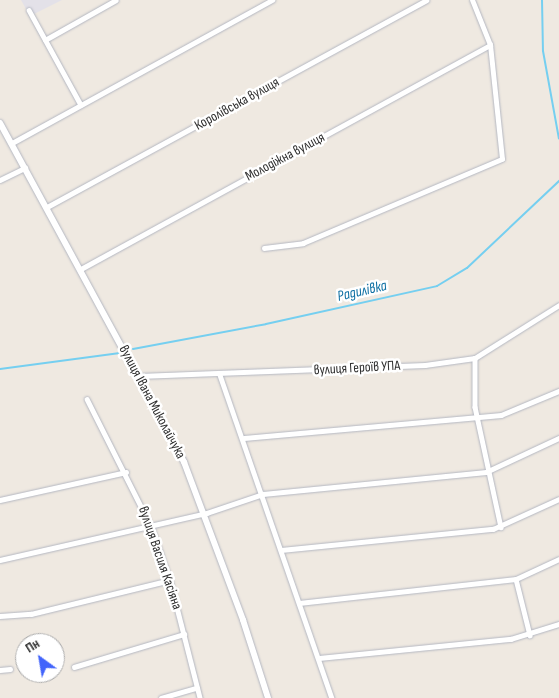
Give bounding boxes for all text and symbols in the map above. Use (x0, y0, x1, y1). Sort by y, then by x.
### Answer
street label: Королівська вулиця (192, 74, 282, 134)
street label: Молодіжна вулиця (242, 129, 328, 185)
water label: Радилівка (336, 277, 388, 305)
street label: вулиця Івана Миколайчука (115, 342, 189, 462)
street label: вулиця Героїв УПА (313, 357, 401, 379)
street label: вулиця Василя Касіяна (135, 504, 185, 612)
north arrow (15, 633, 65, 683)
text: Пн (22, 635, 43, 657)

